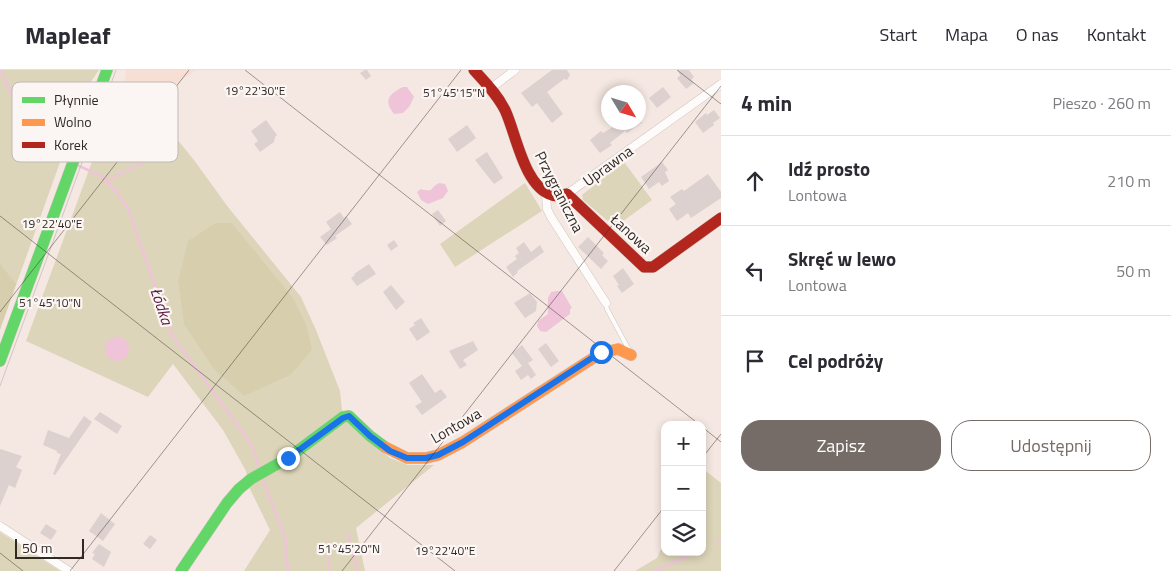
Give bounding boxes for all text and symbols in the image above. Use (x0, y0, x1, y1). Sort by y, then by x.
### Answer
text: Mapleaf (25, 17, 110, 53)
text: Start (880, 21, 917, 48)
text: Mapa (945, 21, 988, 48)
text: O nas (1016, 21, 1059, 48)
text: Kontakt (1087, 21, 1146, 48)
text: 19°22'30"E (225, 81, 286, 100)
legend (12, 82, 178, 162)
text: 51°45'15"N (423, 83, 485, 102)
north arrow (601, 85, 646, 130)
text: 4 min (741, 87, 792, 119)
text: Płynnie (54, 89, 99, 110)
text: Pieszo · 260 m (1053, 91, 1151, 115)
text: Wolno (54, 111, 92, 132)
text: Korek (54, 134, 88, 155)
street label: Uprawna (578, 139, 638, 192)
street label: Przygraniczna (529, 147, 590, 237)
text: Idź prosto (788, 154, 870, 183)
icon: ahead (741, 167, 769, 195)
text: 210 m (1107, 169, 1151, 193)
text: Lontowa (788, 183, 847, 207)
street label: Łanowa (605, 208, 658, 259)
text: 19°22'40"E (22, 214, 83, 233)
text: Skręć w lewo (788, 244, 896, 273)
icon: left (741, 257, 769, 285)
text: 50 m (1116, 259, 1151, 283)
text: Lontowa (788, 273, 847, 297)
water label: Łódka (145, 284, 180, 329)
text: 51°45'10"N (19, 293, 81, 312)
route start (590, 341, 613, 364)
text: Cel podróży (788, 346, 883, 375)
icon: arrive (741, 347, 769, 375)
street label: Lontowa (426, 402, 486, 449)
button: Zapisz (741, 420, 941, 471)
button: Udostępnij (951, 420, 1151, 471)
map controls (661, 421, 706, 556)
button: + (661, 421, 706, 466)
route end (277, 447, 300, 470)
button: − (661, 466, 706, 511)
button: layers (661, 511, 706, 556)
scale bar (15, 536, 84, 559)
text: 50 m (22, 537, 52, 558)
text: 51°45'20"N (318, 539, 380, 558)
text: 19°22'40"E (415, 541, 476, 560)

